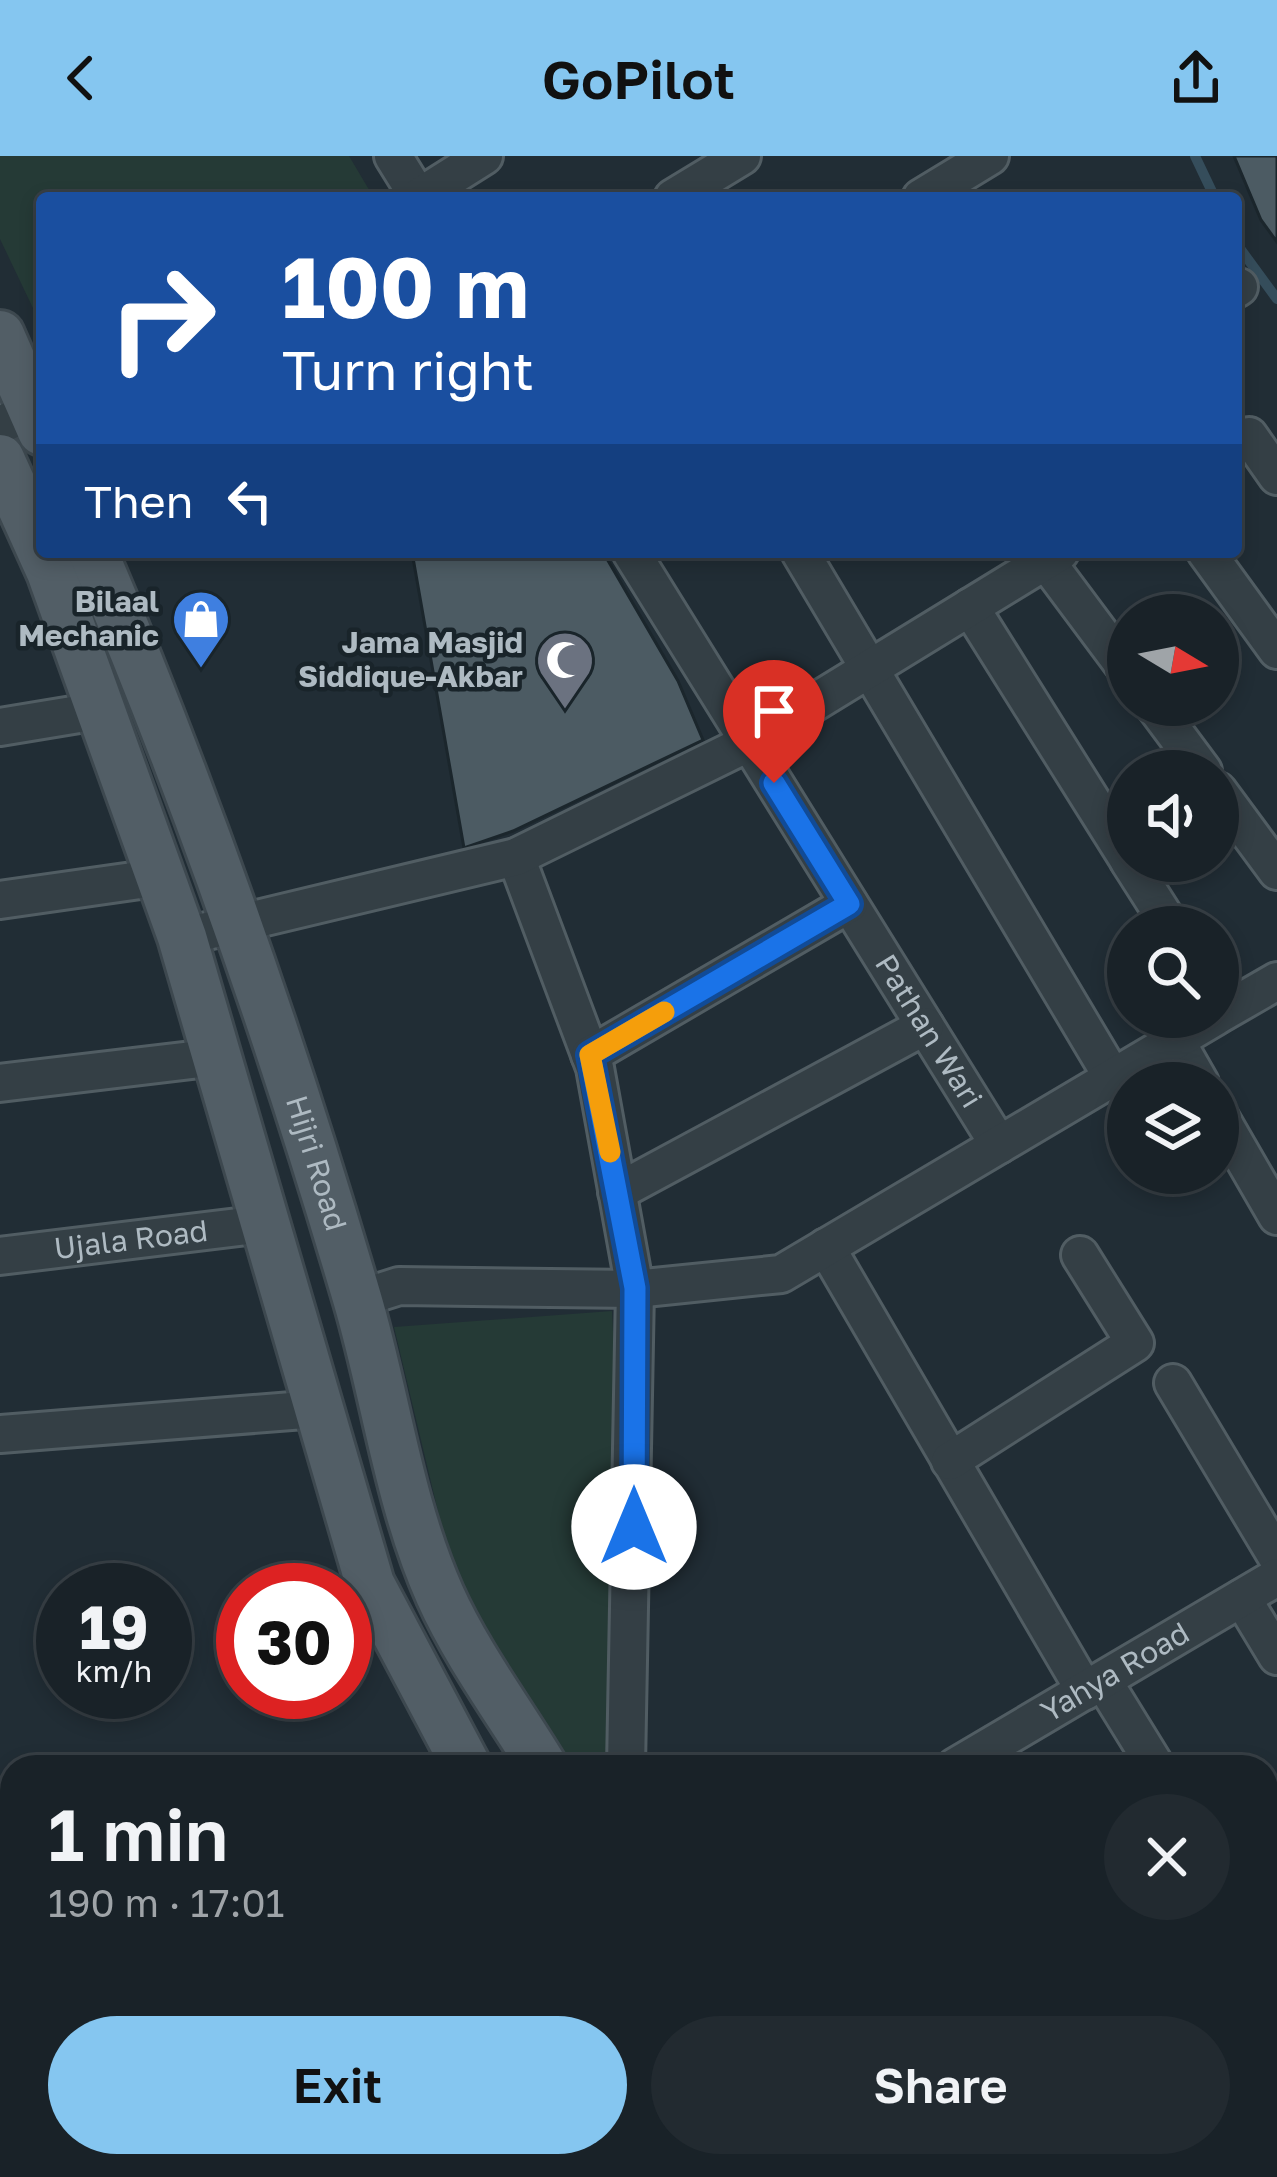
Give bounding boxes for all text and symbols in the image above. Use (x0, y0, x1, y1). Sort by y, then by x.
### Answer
icon: back (48, 45, 114, 111)
icon: share (1163, 45, 1229, 111)
text: GoPilot (542, 46, 735, 111)
text: 100 m (282, 236, 529, 336)
icon: right (84, 240, 240, 396)
text: Turn right (282, 337, 534, 402)
icon: left (217, 468, 283, 534)
text: Then (84, 474, 193, 528)
place label: Bilaal Mechanic (18, 583, 159, 653)
shop icon: Bilaal Mechanic (170, 588, 232, 670)
north arrow (1107, 594, 1239, 726)
map controls (1107, 594, 1239, 1194)
place label: Jama Masjid Siddique-Akbar (298, 624, 523, 694)
mosque icon: Jama Masjid Siddique-Akbar (534, 629, 596, 711)
pin (723, 660, 825, 783)
icon: arrive (741, 678, 807, 744)
button: sound (1107, 750, 1239, 882)
button: search (1107, 906, 1239, 1038)
street label: Pathan Wari (868, 947, 990, 1114)
button: layers (1107, 1062, 1239, 1194)
street label: Hijri Road (279, 1091, 355, 1235)
street label: Ujala Road (52, 1212, 210, 1266)
position arrow (571, 1464, 697, 1590)
speed limit sign: 30 (216, 1563, 372, 1719)
text: 19 (79, 1590, 148, 1662)
street label: Yahya Road (1034, 1614, 1195, 1729)
text: km/h (76, 1653, 152, 1689)
text: 1 min (48, 1790, 228, 1877)
button: close (1104, 1794, 1230, 1920)
text: 190 m · 17:01 (48, 1879, 285, 1926)
button: Exit (48, 2016, 627, 2154)
button: Share (651, 2016, 1230, 2154)

